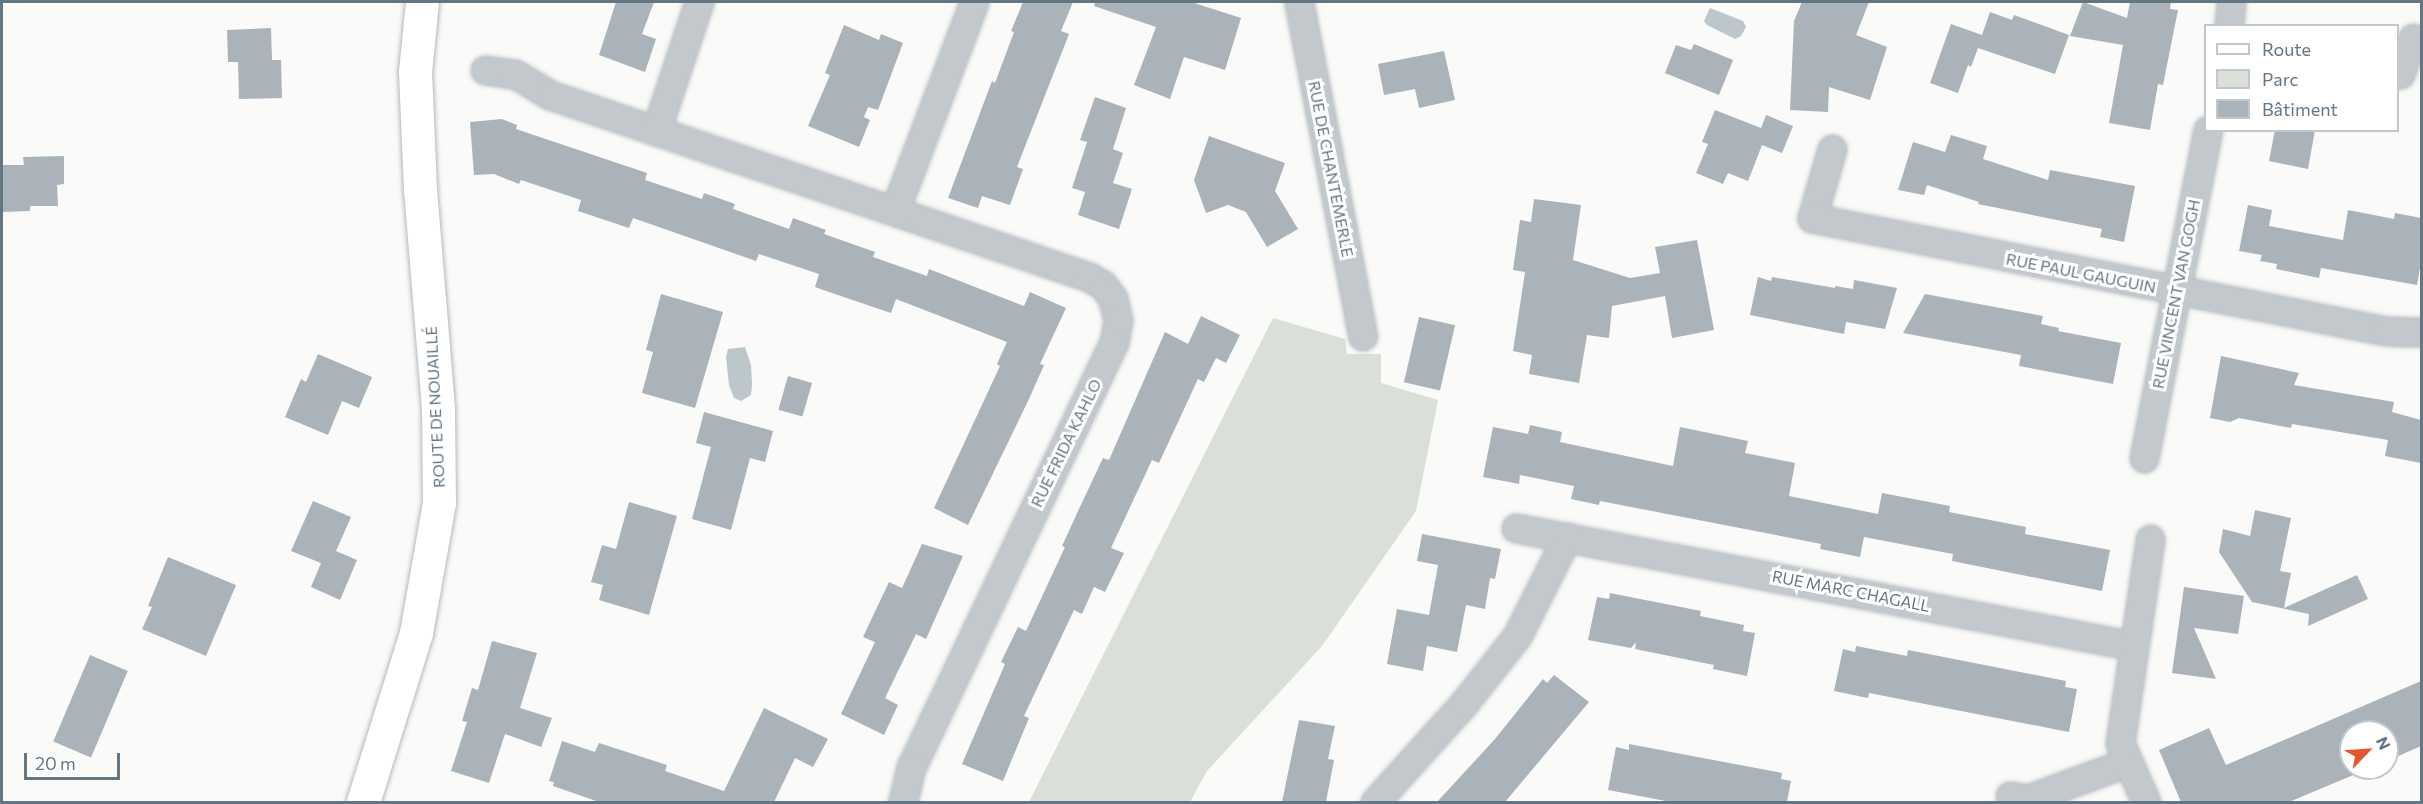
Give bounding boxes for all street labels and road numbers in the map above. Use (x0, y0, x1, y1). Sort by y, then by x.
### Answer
street label: RUE DE CHANTEMERLE (1304, 79, 1358, 259)
street label: RUE VINCENT VAN GOGH (2148, 198, 2204, 390)
street label: RUE PAUL GAUGUIN (2004, 249, 2158, 297)
street label: ROUTE DE NOUAILLÉ (421, 326, 449, 488)
street label: RUE FRIDA KAHLO (1027, 376, 1105, 510)
street label: RUE MARC CHAGALL (1771, 566, 1931, 616)

